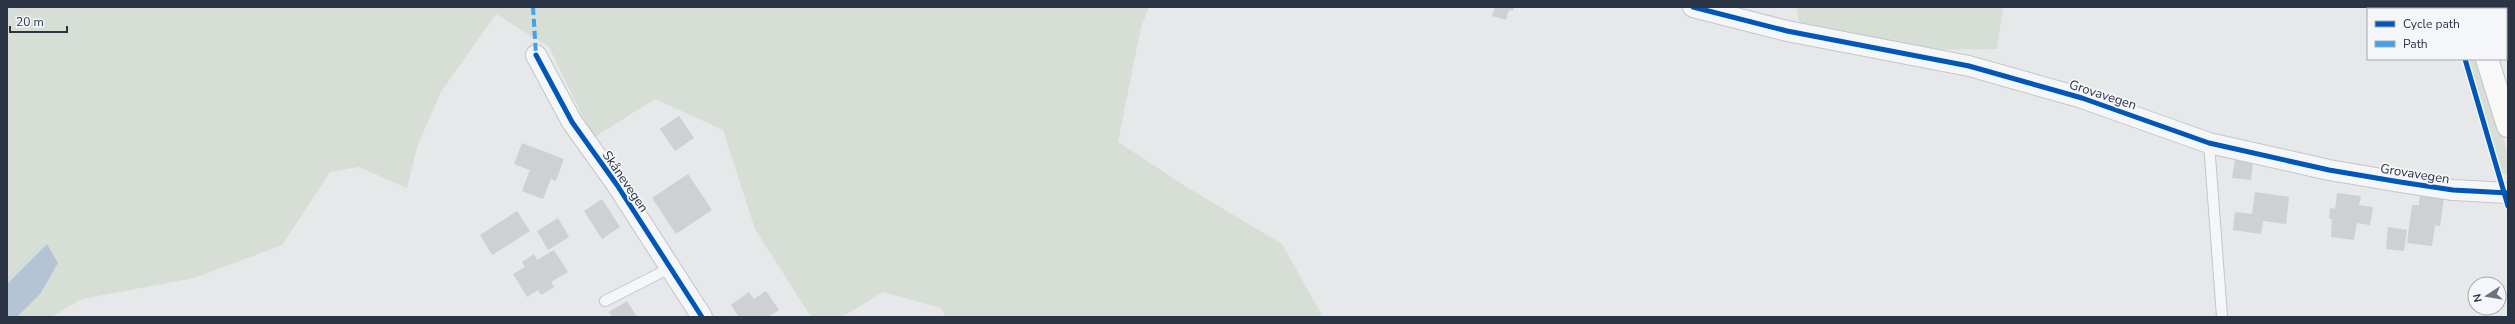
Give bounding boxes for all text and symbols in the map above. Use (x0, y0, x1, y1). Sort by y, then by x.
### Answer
scale bar (10, 8, 67, 34)
legend (2367, 8, 2507, 60)
text: 20 m (16, 14, 44, 30)
text: Cycle path (2403, 16, 2460, 32)
text: Path (2403, 36, 2428, 52)
street label: Grovavegen (2067, 76, 2139, 114)
street label: Skånevegen (598, 147, 652, 216)
street label: Grovavegen (2379, 160, 2451, 188)
north arrow (2467, 276, 2507, 316)
text: N (2470, 292, 2486, 304)

